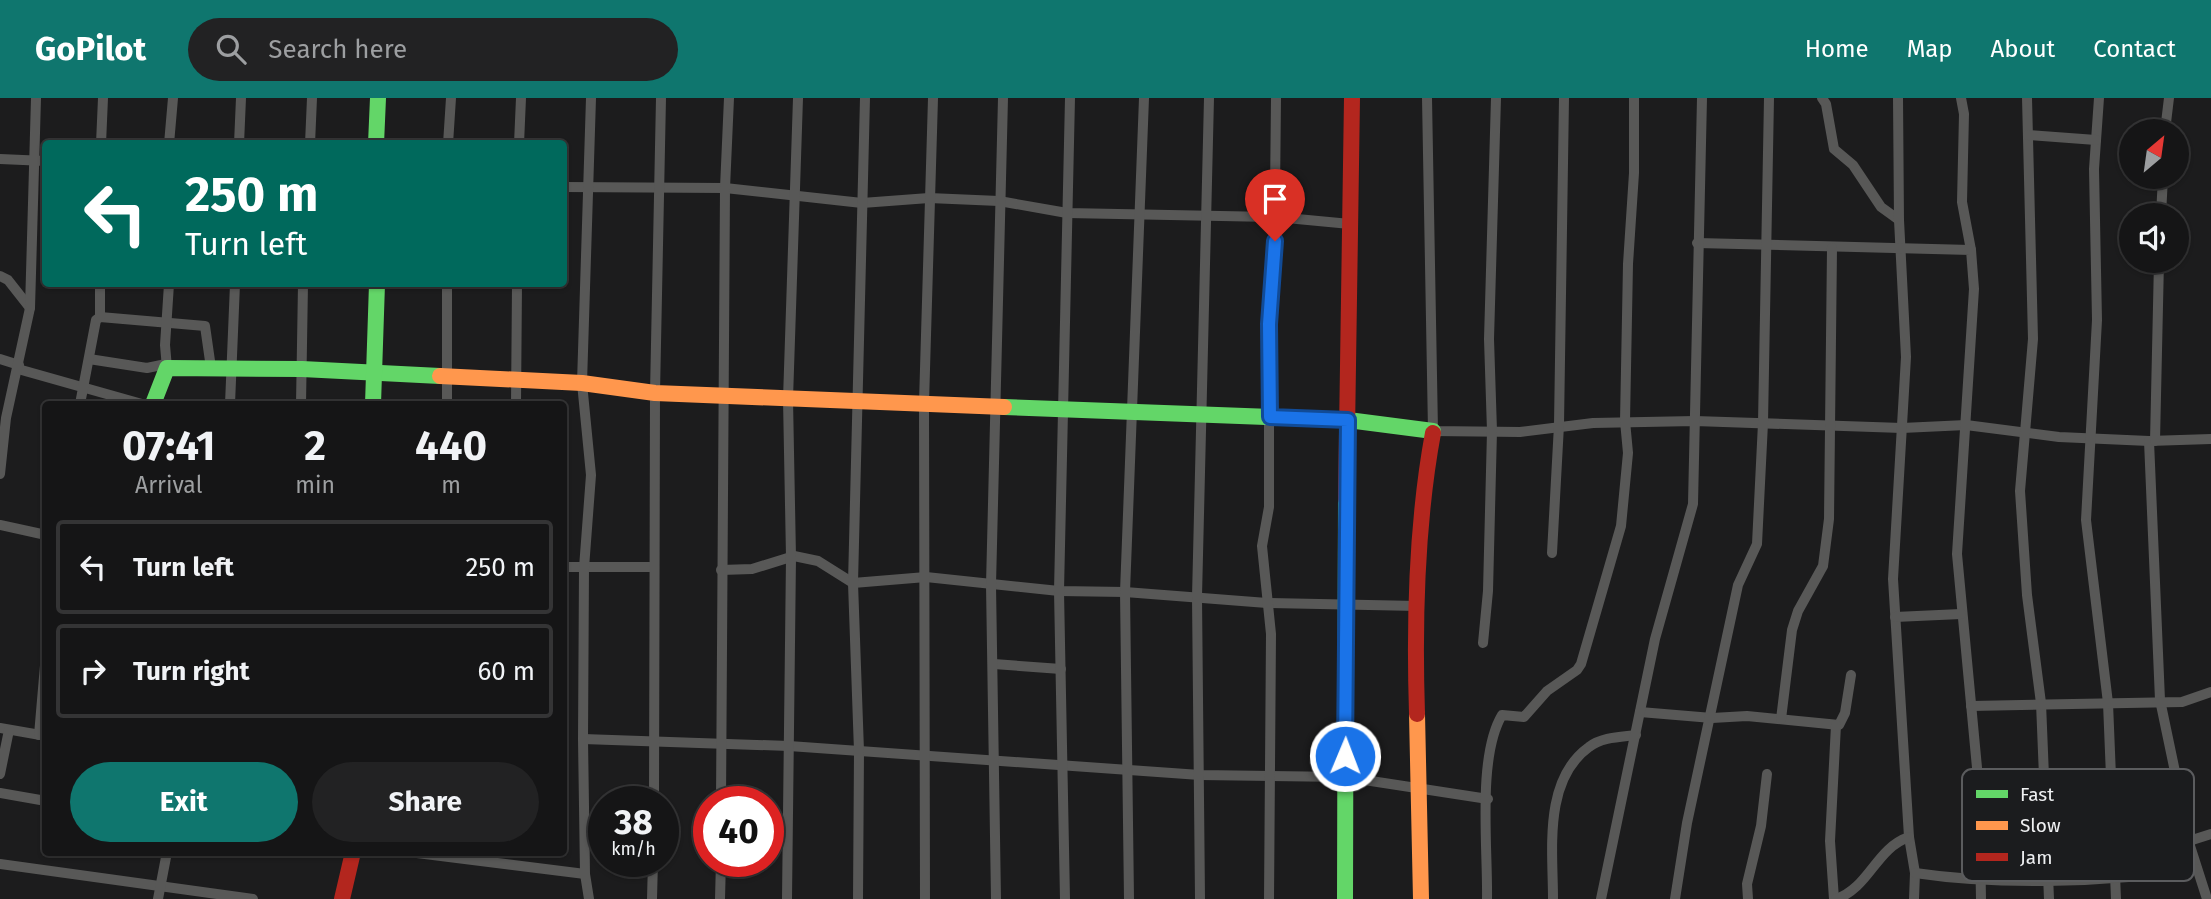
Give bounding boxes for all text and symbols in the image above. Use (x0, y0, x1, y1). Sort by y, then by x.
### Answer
search box (188, 18, 678, 81)
text: GoPilot (35, 29, 146, 69)
icon: search (212, 30, 250, 68)
text: Search here (268, 34, 407, 65)
text: Home (1805, 35, 1869, 63)
text: Map (1907, 35, 1953, 63)
text: About (1991, 35, 2055, 63)
text: Contact (2093, 35, 2176, 63)
north arrow (2119, 119, 2189, 189)
map controls (2119, 119, 2189, 273)
text: 250 m (185, 165, 318, 224)
icon: left (70, 168, 161, 259)
pin (1245, 169, 1305, 241)
icon: arrive (1256, 180, 1294, 218)
button: sound (2119, 203, 2189, 273)
text: Turn left (185, 225, 307, 263)
text: 07:41 (122, 421, 215, 471)
text: 2 (304, 421, 326, 471)
text: 440 (415, 421, 487, 471)
text: Arrival (135, 471, 202, 499)
text: min (295, 471, 335, 499)
text: m (441, 471, 461, 499)
icon: left (74, 548, 112, 586)
text: Turn left (133, 552, 234, 583)
text: 250 m (465, 552, 535, 583)
icon: right (74, 652, 112, 690)
text: Turn right (133, 656, 250, 687)
text: 60 m (477, 656, 535, 687)
position arrow (1308, 719, 1382, 793)
button: Exit (70, 762, 298, 842)
button: Share (312, 762, 539, 842)
legend (1962, 769, 2194, 881)
text: Fast (2020, 783, 2054, 806)
speed limit sign: 40 (693, 786, 784, 877)
text: 38 (614, 801, 653, 843)
text: Slow (2020, 814, 2061, 837)
text: km/h (611, 838, 656, 860)
text: Jam (2020, 846, 2052, 869)

